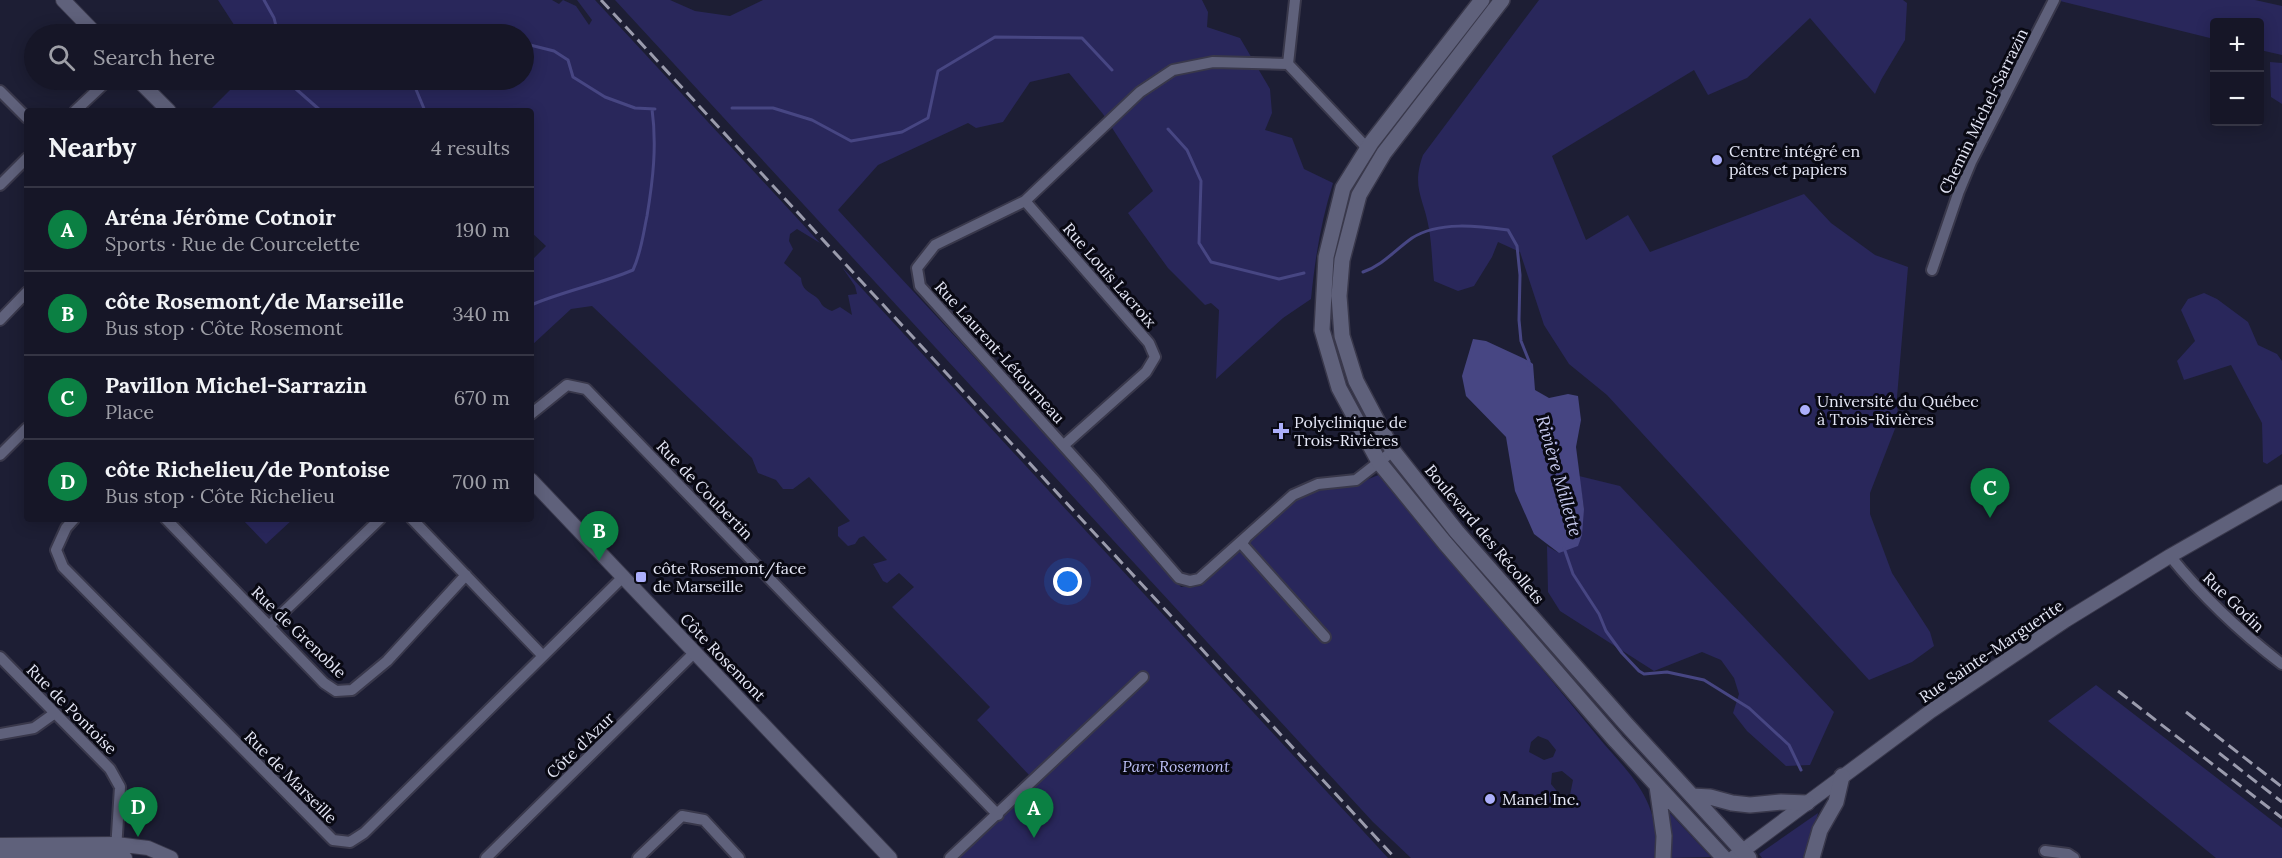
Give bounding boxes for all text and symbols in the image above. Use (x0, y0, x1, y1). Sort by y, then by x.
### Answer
map controls (2210, 18, 2264, 126)
button: + (2210, 18, 2264, 72)
search box (24, 24, 534, 90)
street label: Chemin Michel-Sarrazin (1934, 25, 2032, 197)
icon: search (45, 41, 78, 74)
text: Search here (93, 43, 215, 71)
button: − (2210, 72, 2264, 126)
text: Nearby (48, 131, 136, 164)
text: 4 results (431, 135, 510, 160)
place label: Centre intégré en pâtes et papiers (1729, 141, 1860, 179)
marker: Centre intégré en pâtes et papiers (1710, 153, 1724, 167)
text: Aréna Jérôme Cotnoir (105, 203, 336, 231)
text: A (61, 217, 74, 242)
text: 190 m (456, 217, 510, 242)
street label: Rue Louis Lacroix (1059, 219, 1161, 332)
text: Sports · Rue de Courcelette (105, 231, 360, 256)
street label: Rue Laurent-Létourneau (931, 277, 1069, 428)
text: côte Rosemont/de Marseille (105, 287, 404, 315)
text: B (61, 301, 74, 326)
text: 340 m (452, 301, 510, 326)
text: Bus stop · Côte Rosemont (105, 315, 343, 340)
text: Pavillon Michel-Sarrazin (105, 371, 367, 399)
text: C (61, 385, 74, 410)
text: 670 m (454, 385, 510, 410)
place label: Université du Québec à Trois-Rivières (1817, 391, 1979, 429)
text: Place (105, 399, 154, 424)
marker: Université du Québec à Trois-Rivières (1798, 403, 1812, 417)
place label: Polyclinique de Trois-Rivières (1294, 412, 1407, 450)
water label: Rivière Millette (1531, 413, 1588, 539)
marker: Polyclinique de Trois-Rivières (1272, 422, 1290, 440)
street label: Rue de Coubertin (652, 436, 758, 544)
text: côte Richelieu/de Pontoise (105, 455, 390, 483)
street label: Boulevard des Récollets (1421, 460, 1549, 608)
pin: C (1970, 468, 2010, 518)
text: D (60, 469, 75, 494)
text: 700 m (453, 469, 510, 494)
text: Bus stop · Côte Richelieu (105, 483, 335, 508)
pin: B (580, 512, 618, 561)
place label: côte Rosemont/face de Marseille (653, 558, 806, 596)
your location (1053, 567, 1082, 596)
street label: Rue Godin (2199, 568, 2269, 636)
marker: côte Rosemont/face de Marseille (634, 570, 648, 584)
street label: Rue de Grenoble (247, 582, 351, 682)
street label: Rue Sainte-Marguerite (1915, 595, 2067, 707)
street label: Côte Rosemont (676, 609, 770, 706)
street label: Rue de Pontoise (23, 660, 122, 759)
street label: Côte d'Azur (542, 708, 618, 782)
street label: Rue de Marseille (241, 727, 342, 828)
park label: Parc Rosemont (1122, 756, 1230, 776)
pin: D (118, 788, 158, 837)
pin: A (1014, 788, 1054, 838)
place label: Manel Inc. (1502, 789, 1579, 809)
marker: Manel Inc. (1483, 792, 1497, 806)

